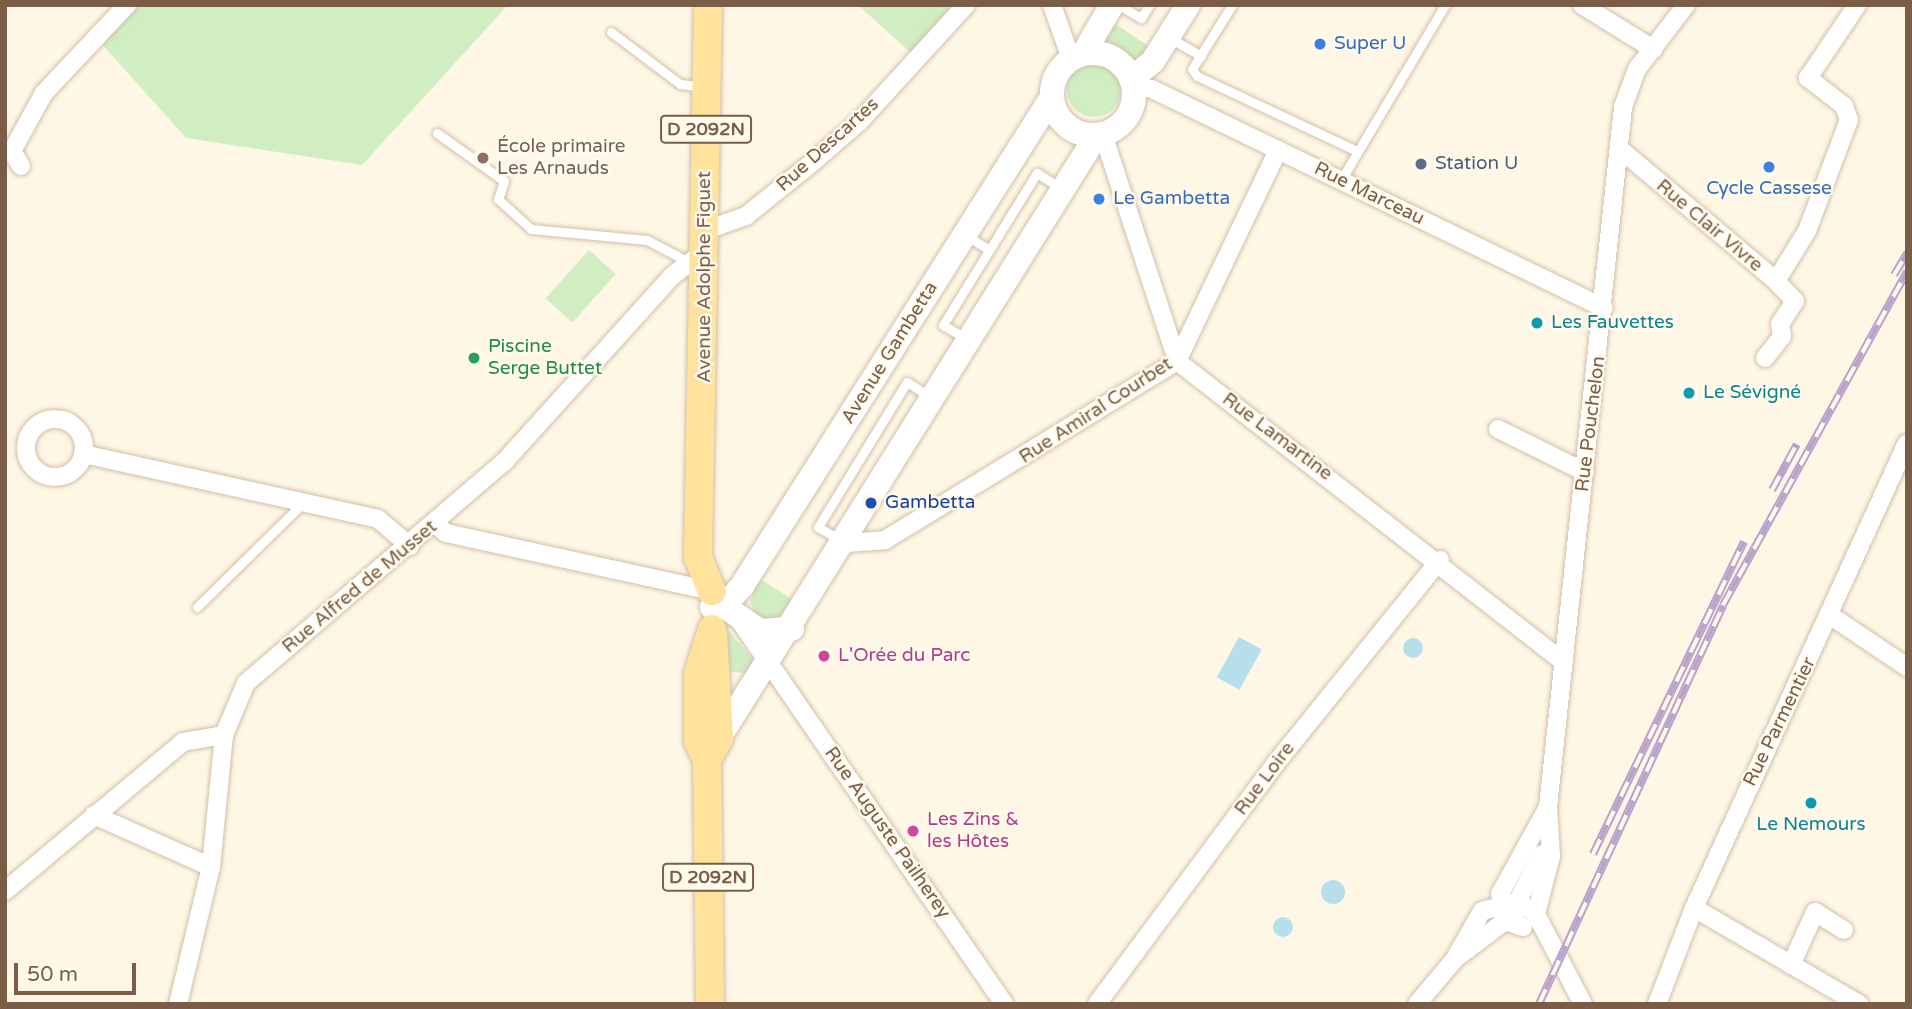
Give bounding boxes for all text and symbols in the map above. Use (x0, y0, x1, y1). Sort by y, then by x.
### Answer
place label: Super U (1334, 33, 1406, 55)
marker: Super U (1312, 36, 1328, 52)
street label: Rue Descartes (772, 93, 884, 197)
road number: D 2092N (659, 114, 753, 144)
place label: École primaire Les Arnauds (497, 136, 625, 180)
marker: École primaire Les Arnauds (475, 150, 491, 166)
place label: Station U (1435, 153, 1518, 175)
marker: Station U (1413, 156, 1429, 172)
street label: Rue Marceau (1310, 157, 1428, 231)
marker: Cycle Cassese (1761, 159, 1777, 175)
street label: Avenue Adolphe Figuet (694, 171, 716, 383)
street label: Rue Clair Vivre (1651, 175, 1767, 277)
place label: Cycle Cassese (1706, 178, 1832, 200)
place label: Le Gambetta (1113, 188, 1230, 210)
marker: Le Gambetta (1091, 191, 1107, 207)
street label: Avenue Gambetta (837, 278, 943, 428)
place label: Les Fauvettes (1551, 312, 1674, 334)
marker: Les Fauvettes (1529, 315, 1545, 331)
place label: Piscine Serge Buttet (488, 336, 602, 380)
marker: Piscine Serge Buttet (466, 350, 482, 366)
street label: Rue Amiral Courbet (1015, 353, 1177, 469)
street label: Rue Pouchelon (1571, 355, 1611, 493)
place label: Le Sévigné (1703, 382, 1801, 404)
marker: Le Sévigné (1681, 385, 1697, 401)
street label: Rue Lamartine (1217, 388, 1337, 486)
place label: Gambetta (885, 492, 975, 514)
marker: Gambetta (863, 495, 879, 511)
street label: Rue Alfred de Musset (278, 516, 442, 658)
place label: L'Orée du Parc (838, 645, 970, 667)
marker: L'Orée du Parc (816, 648, 832, 664)
street label: Rue Parmentier (1739, 654, 1821, 790)
street label: Rue Loire (1230, 738, 1300, 820)
street label: Rue Auguste Pailherey (819, 743, 955, 923)
marker: Le Nemours (1803, 795, 1819, 811)
place label: Les Zins & les Hôtes (927, 809, 1019, 853)
place label: Le Nemours (1756, 814, 1866, 836)
marker: Les Zins & les Hôtes (905, 823, 921, 839)
road number: D 2092N (661, 862, 755, 892)
scale bar (18, 950, 140, 994)
text: 50 m (27, 962, 78, 987)

